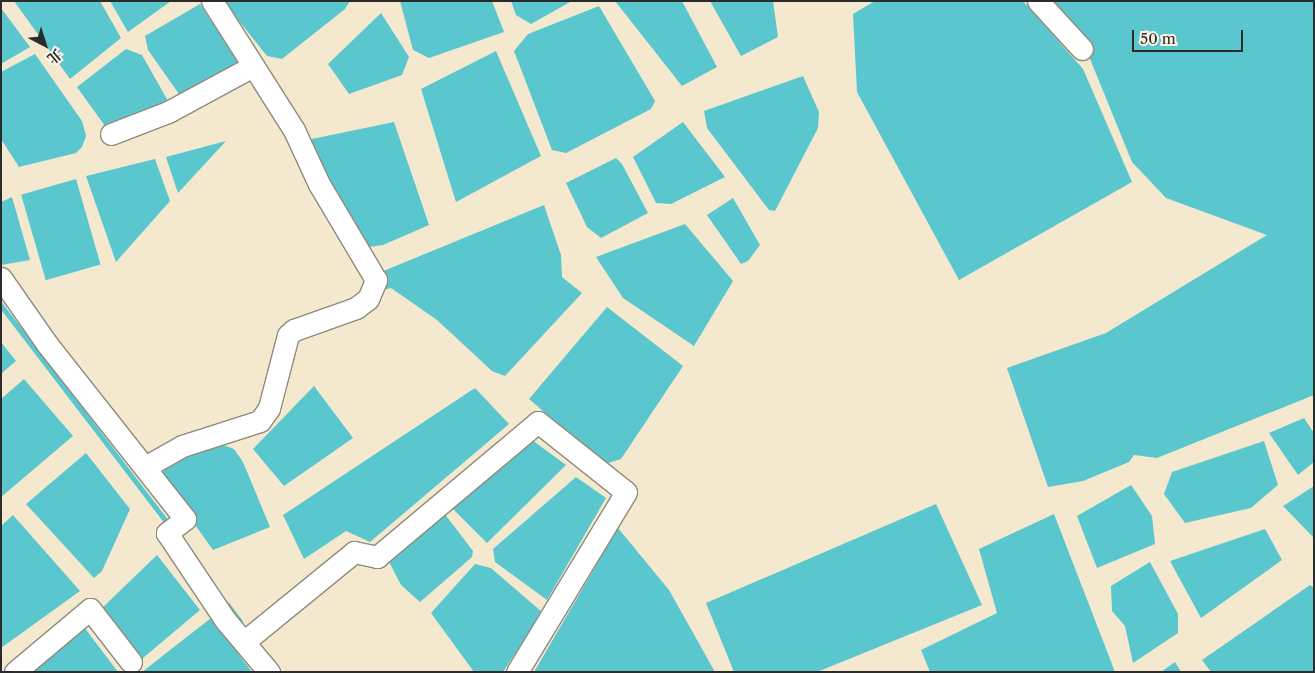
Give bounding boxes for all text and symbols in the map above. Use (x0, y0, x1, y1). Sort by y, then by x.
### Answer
north arrow (20, 20, 70, 70)
scale bar (1135, 20, 1246, 52)
text: 50 m (1140, 29, 1176, 48)
text: 北 (43, 45, 66, 68)

